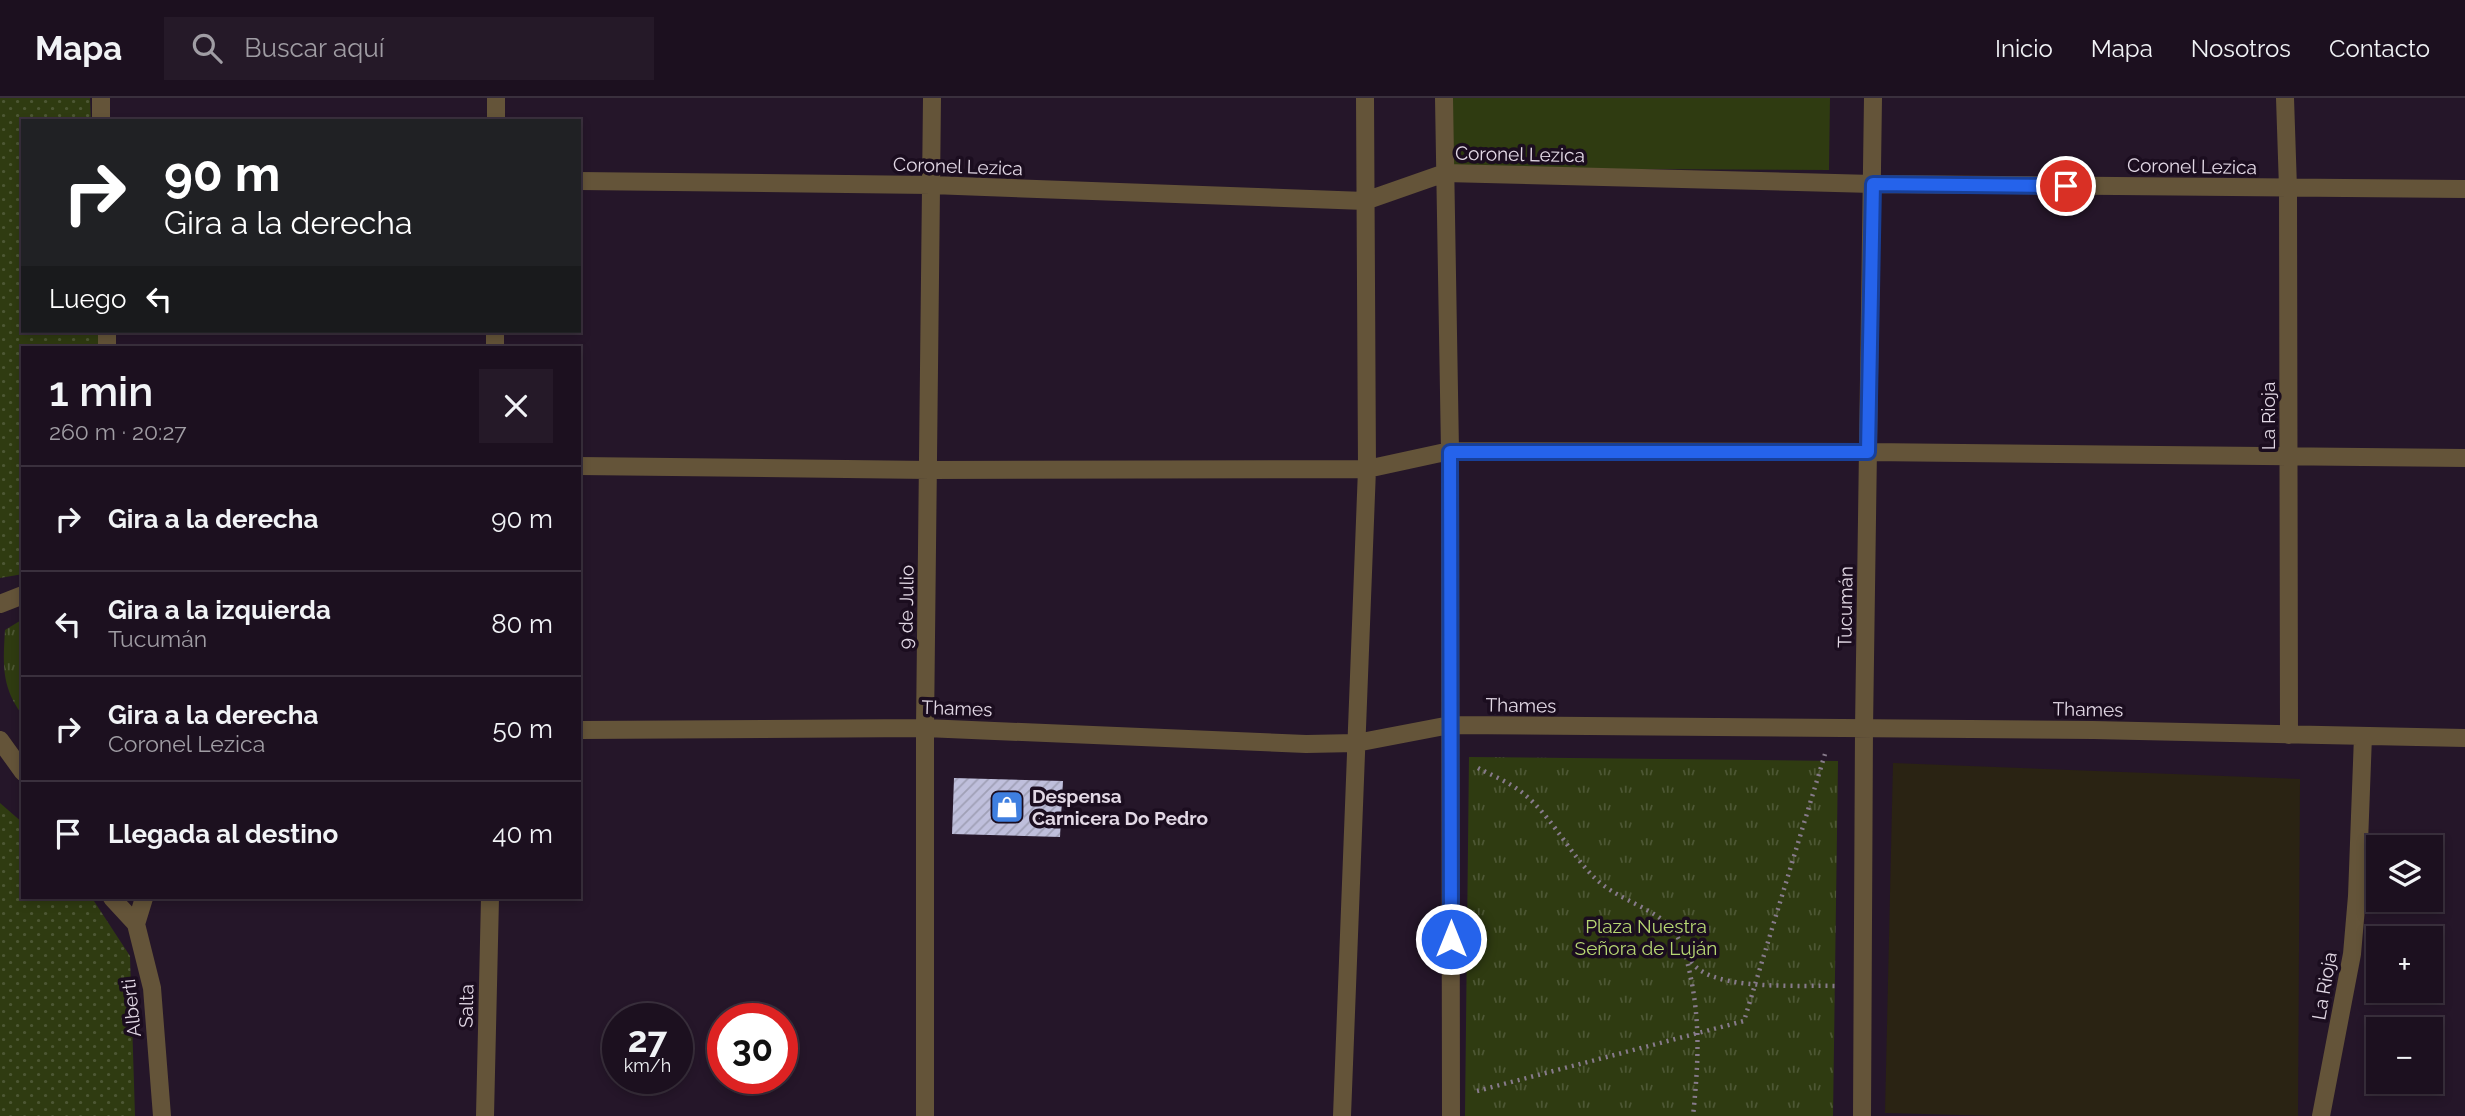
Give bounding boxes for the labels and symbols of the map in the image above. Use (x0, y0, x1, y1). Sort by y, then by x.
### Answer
street label: Coronel Lezica (1455, 142, 1585, 166)
street label: Coronel Lezica (893, 153, 1023, 179)
street label: Coronel Lezica (2127, 154, 2257, 178)
pin (2036, 156, 2096, 216)
street label: La Rioja (2257, 382, 2279, 450)
street label: 9 de Julio (894, 565, 918, 649)
street label: Tucumán (1833, 566, 1857, 648)
street label: Thames (1485, 693, 1557, 717)
street label: Thames (921, 696, 993, 720)
street label: Thames (2052, 697, 2124, 721)
place label: Despensa Carnicera Do Pedro (1032, 785, 1208, 829)
shop icon: Despensa Carnicera Do Pedro (988, 788, 1026, 826)
position arrow (1414, 902, 1488, 976)
park label: Plaza Nuestra Señora de Luján (1575, 915, 1717, 959)
street label: La Rioja (2307, 950, 2341, 1022)
street label: Alberti (117, 978, 145, 1038)
street label: Salta (455, 984, 477, 1028)
speed limit sign: 30 (707, 1003, 798, 1094)

